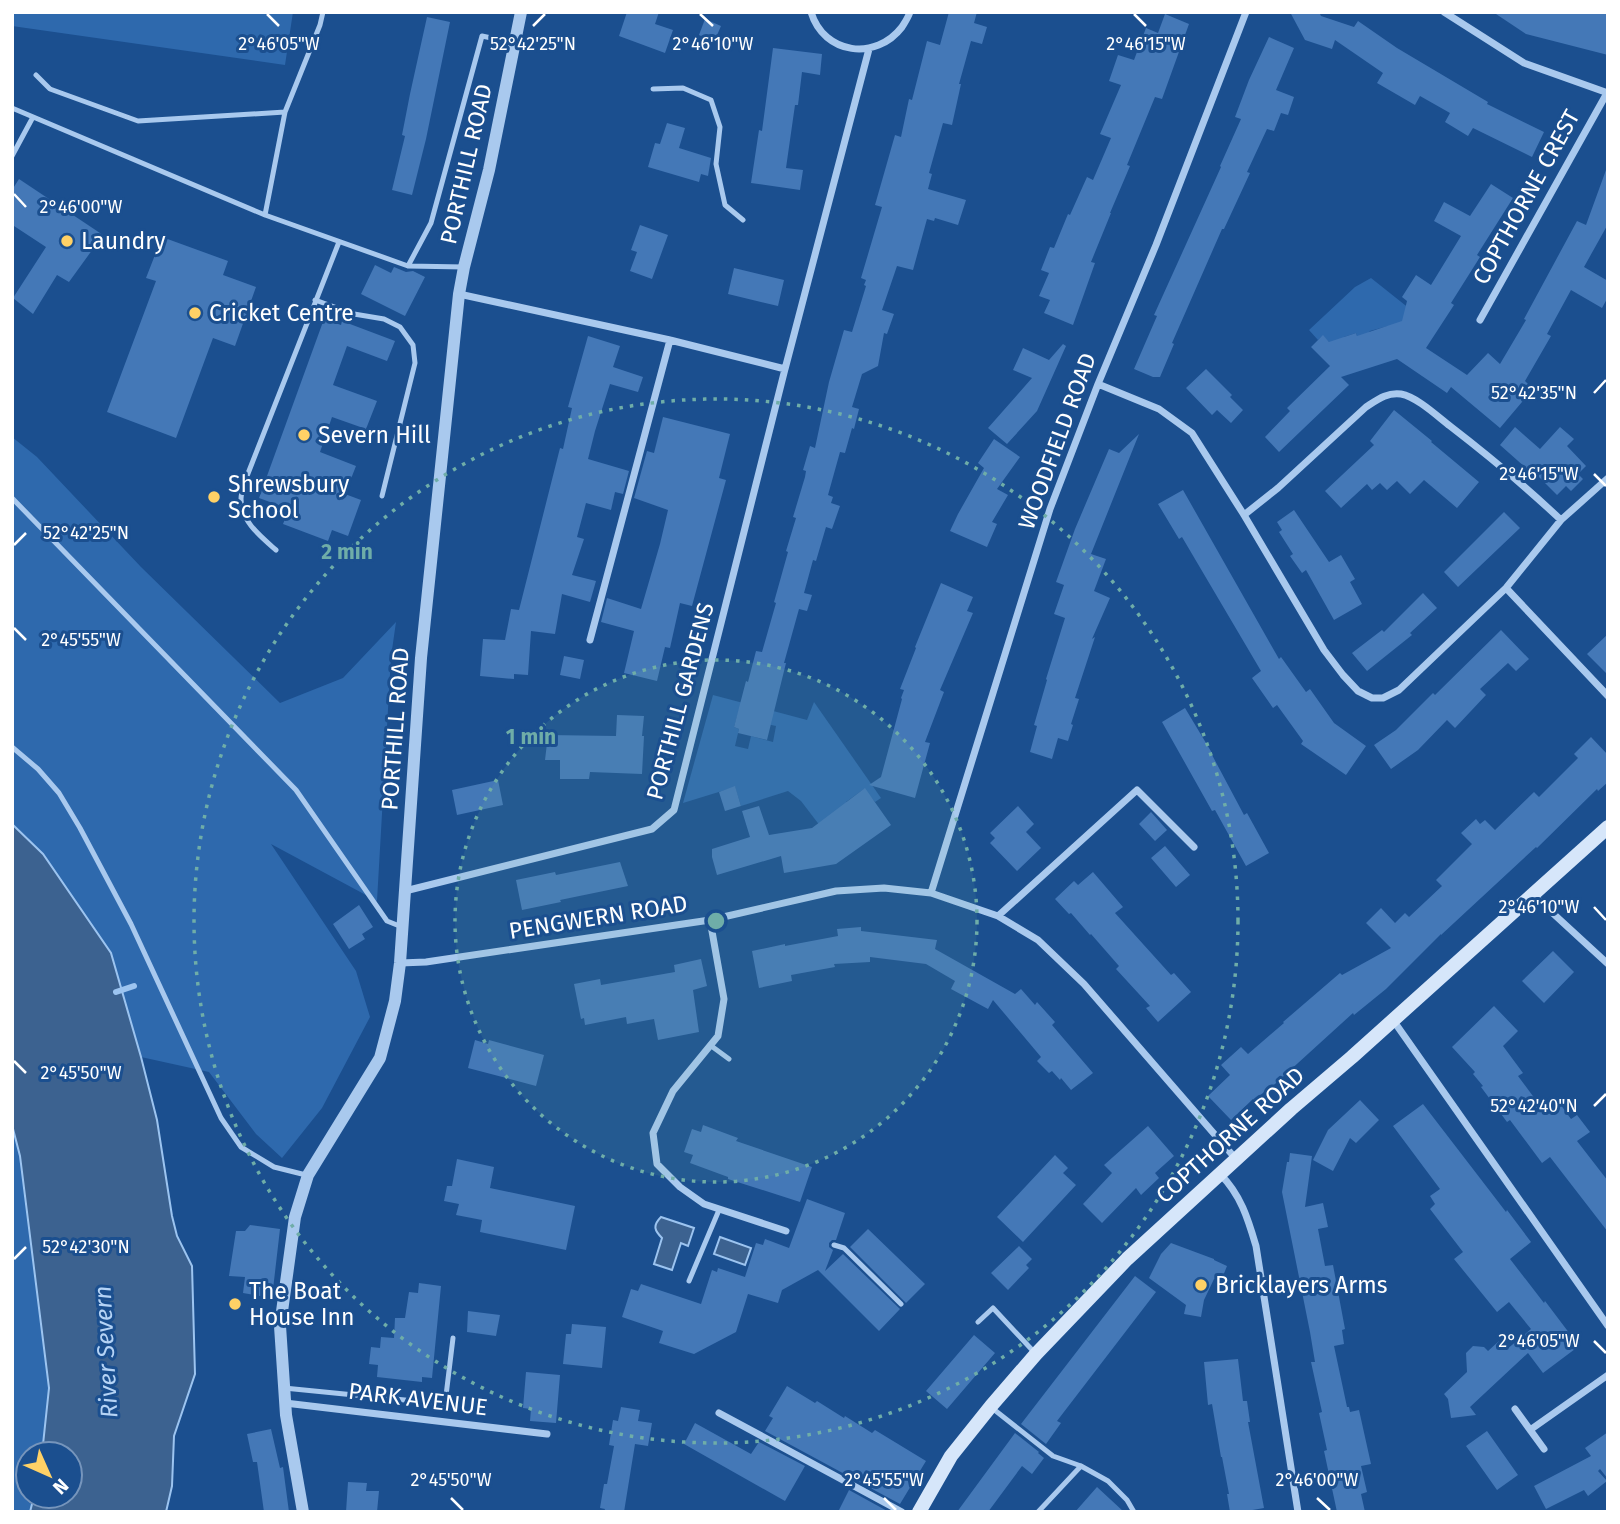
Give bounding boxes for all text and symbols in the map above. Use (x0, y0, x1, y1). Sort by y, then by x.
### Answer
text: 2°46'05"W (238, 33, 320, 55)
text: 52°42'25"N (490, 33, 576, 55)
text: 2°46'10"W (673, 33, 754, 55)
text: 2°46'15"W (1106, 33, 1186, 55)
street label: PORTHILL ROAD (434, 81, 498, 247)
street label: COPTHORNE CREST (1466, 105, 1586, 289)
text: 2°46'00"W (40, 196, 123, 218)
place label: Laundry (81, 227, 166, 255)
marker: Laundry (59, 233, 75, 249)
place label: Cricket Centre (209, 299, 354, 327)
marker: Cricket Centre (187, 305, 203, 321)
street label: WOODFIELD ROAD (1012, 349, 1102, 533)
text: 52°42'35"N (1491, 382, 1577, 404)
place label: Severn Hill (318, 421, 431, 449)
marker: Severn Hill (296, 427, 312, 443)
text: 2°46'15"W (1499, 463, 1579, 485)
place label: Shrewsbury School (228, 470, 350, 524)
marker: Shrewsbury School (206, 489, 222, 505)
text: 52°42'25"N (43, 522, 129, 544)
text: 2 min (321, 539, 373, 565)
street label: PORTHILL GARDENS (640, 599, 720, 803)
text: 2°45'55"W (41, 629, 121, 651)
street label: PORTHILL ROAD (375, 646, 415, 812)
text: 1 min (506, 724, 556, 750)
street label: PENGWERN ROAD (507, 889, 689, 945)
text: 2°46'10"W (1499, 896, 1580, 918)
centre of rings (704, 909, 728, 933)
street label: COPTHORNE ROAD (1150, 1061, 1310, 1209)
text: 2°45'50"W (40, 1062, 122, 1084)
text: 52°42'40"N (1490, 1095, 1578, 1117)
text: 52°42'30"N (42, 1236, 130, 1258)
place label: Bricklayers Arms (1215, 1271, 1388, 1299)
place label: The Boat House Inn (249, 1277, 355, 1331)
marker: Bricklayers Arms (1193, 1277, 1209, 1293)
water label: River Severn (89, 1285, 123, 1419)
marker: The Boat House Inn (227, 1296, 243, 1312)
text: 2°46'05"W (1498, 1330, 1580, 1352)
street label: PARK AVENUE (347, 1377, 489, 1421)
north arrow (14, 1440, 84, 1510)
text: 2°45'50"W (410, 1469, 492, 1491)
text: 2°45'55"W (844, 1469, 924, 1491)
text: 2°46'00"W (1276, 1469, 1359, 1491)
text: N (48, 1474, 73, 1499)

